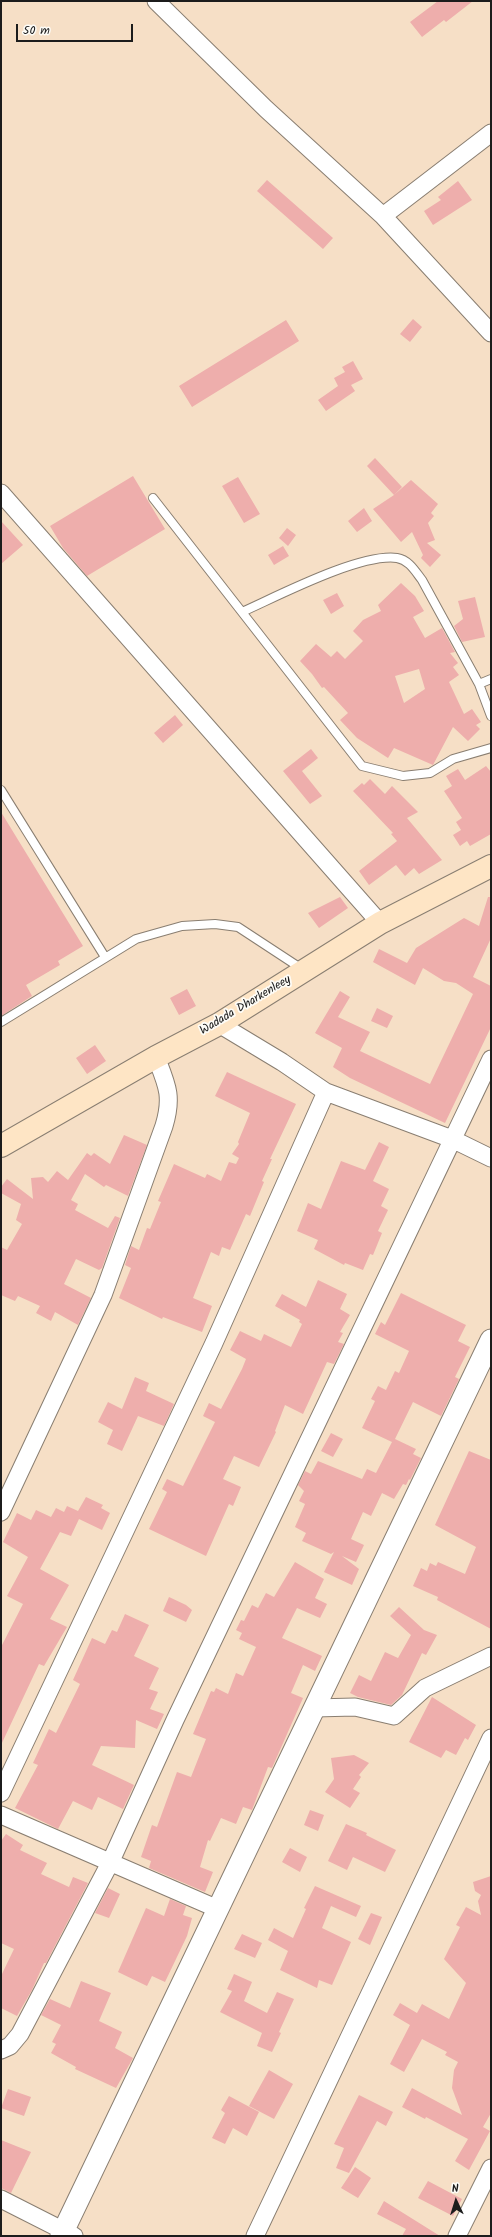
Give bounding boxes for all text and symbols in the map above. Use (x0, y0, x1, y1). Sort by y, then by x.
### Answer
scale bar (18, 16, 135, 42)
text: 50 m (23, 21, 50, 40)
street label: Wadada Dharkenleey (198, 973, 294, 1039)
text: N (451, 2180, 459, 2198)
north arrow (436, 2181, 476, 2221)

